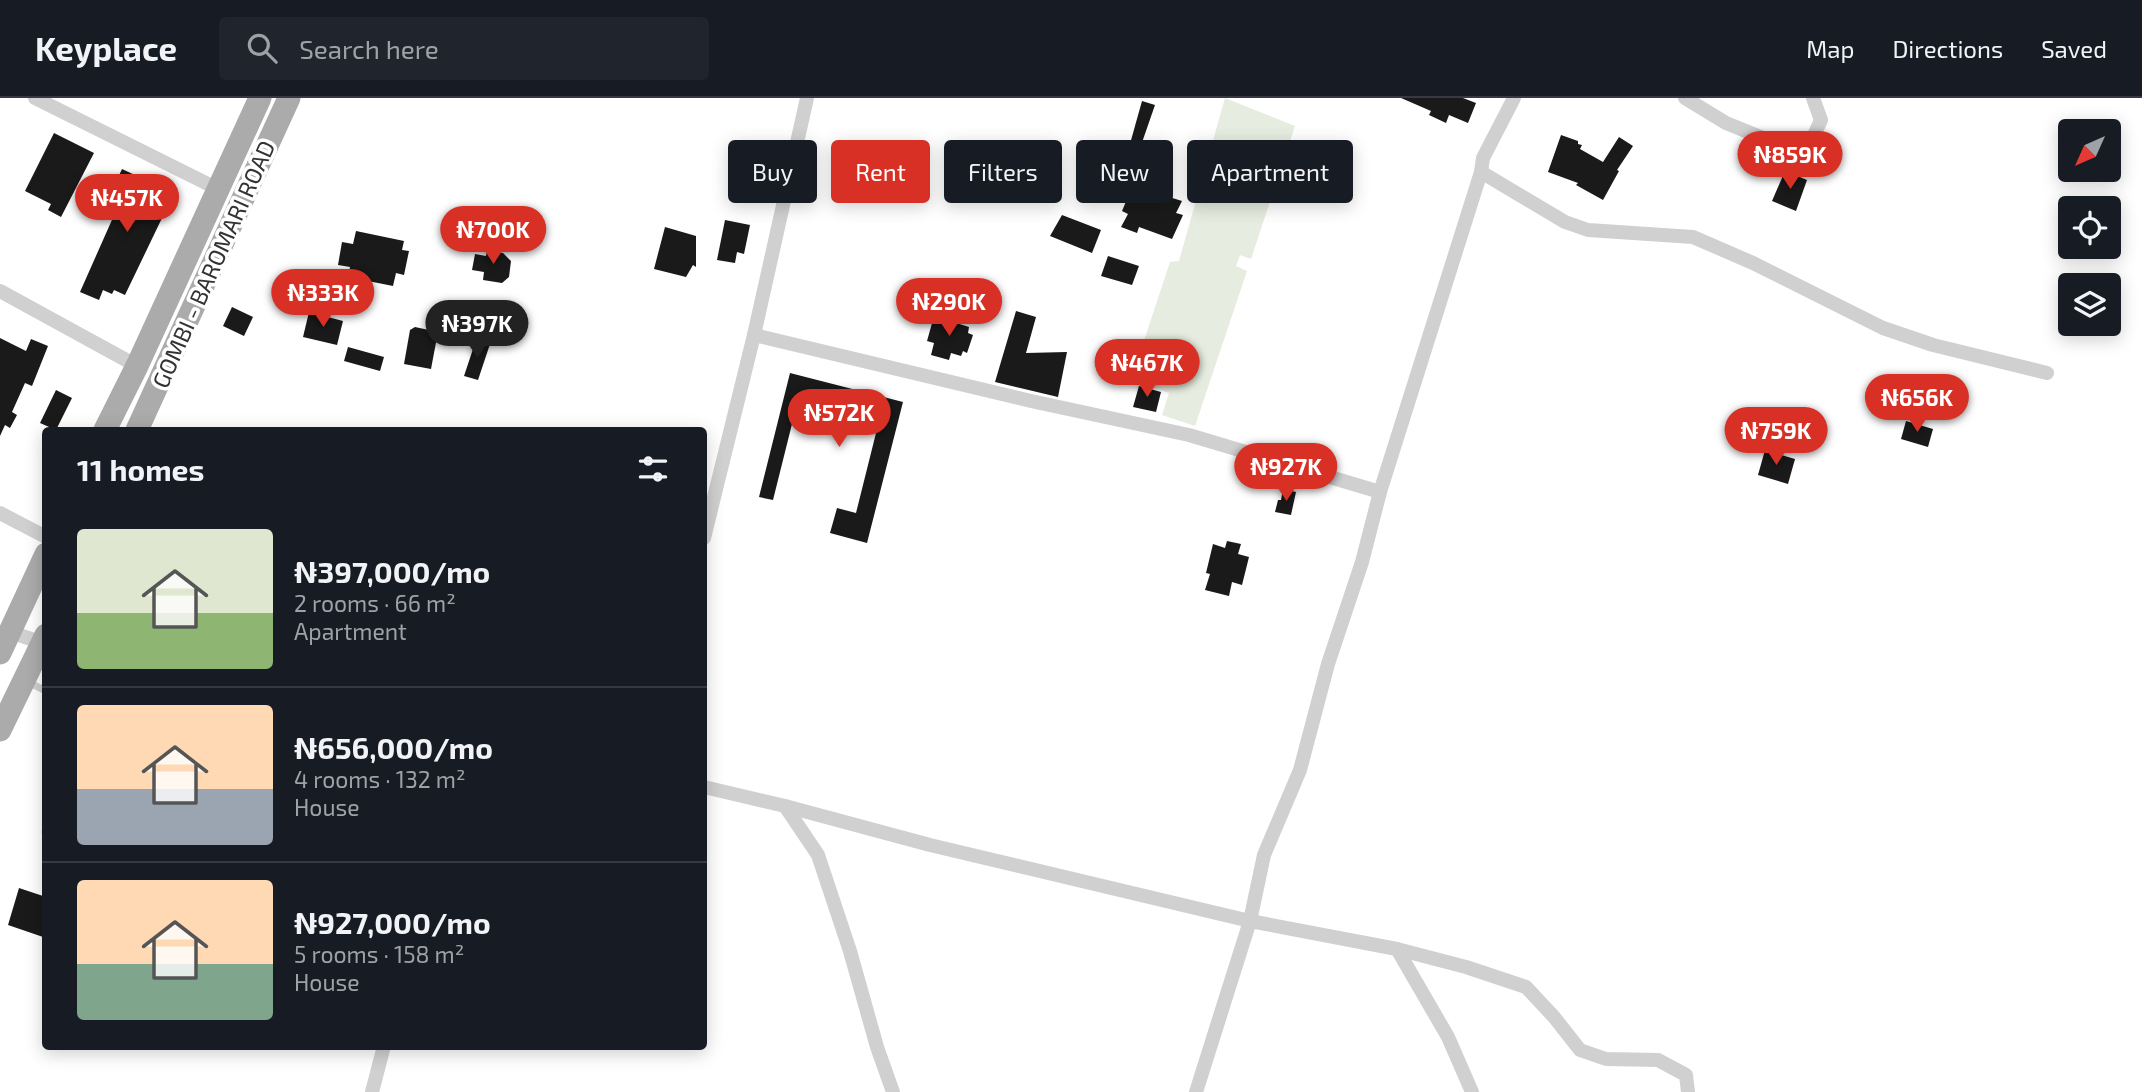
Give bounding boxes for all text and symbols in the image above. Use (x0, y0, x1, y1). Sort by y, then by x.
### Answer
search box (219, 17, 709, 80)
text: Keyplace (35, 28, 177, 68)
icon: search (243, 29, 281, 67)
text: Search here (299, 33, 439, 64)
text: Map (1806, 34, 1854, 63)
text: Directions (1892, 34, 2003, 63)
text: Saved (2041, 34, 2107, 63)
north arrow (2058, 119, 2121, 182)
map controls (2058, 119, 2121, 336)
pin: ₦859K (1741, 132, 1839, 191)
street label: GOMBI - BAROMARI ROAD (146, 136, 280, 392)
chip: Buy (728, 140, 817, 203)
chip: Rent (831, 140, 930, 203)
chip: Filters (944, 140, 1062, 203)
chip: New (1076, 140, 1173, 203)
chip: Apartment (1187, 140, 1353, 203)
text: ₦859K (1754, 140, 1826, 168)
pin: ₦457K (78, 174, 176, 234)
text: ₦457K (91, 183, 163, 211)
button: locate (2058, 196, 2121, 259)
pin: ₦700K (444, 206, 542, 266)
text: ₦700K (456, 215, 530, 243)
pin: ₦333K (274, 270, 372, 329)
button: layers (2058, 273, 2121, 336)
text: ₦333K (287, 278, 359, 306)
pin: ₦290K (900, 278, 998, 338)
text: ₦290K (912, 287, 986, 315)
pin: ₦397K (428, 300, 526, 360)
text: ₦397K (441, 309, 513, 337)
pin: ₦467K (1098, 340, 1196, 399)
text: ₦467K (1111, 348, 1183, 376)
pin: ₦656K (1868, 374, 1966, 434)
text: ₦656K (1881, 383, 1953, 411)
pin: ₦572K (790, 390, 888, 449)
text: ₦572K (804, 398, 874, 426)
pin: ₦759K (1727, 408, 1825, 467)
text: ₦759K (1741, 416, 1811, 444)
pin: ₦927K (1237, 444, 1335, 503)
icon: filters (634, 450, 672, 488)
text: 11 homes (77, 451, 204, 487)
text: ₦927K (1250, 452, 1322, 480)
text: ₦397,000/mo (294, 553, 490, 589)
icon: home (133, 557, 217, 641)
text: 2 rooms · 66 m² (294, 589, 456, 617)
text: Apartment (294, 617, 407, 645)
text: ₦656,000/mo (294, 729, 493, 765)
icon: home (133, 733, 217, 817)
text: 4 rooms · 132 m² (294, 765, 466, 793)
text: House (294, 793, 360, 821)
text: ₦927,000/mo (294, 904, 491, 940)
icon: home (133, 908, 217, 992)
text: 5 rooms · 158 m² (294, 940, 464, 968)
text: House (294, 968, 360, 996)

